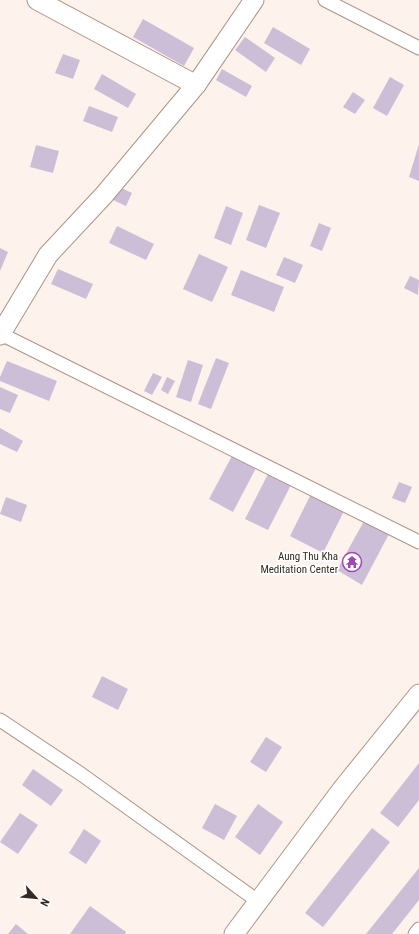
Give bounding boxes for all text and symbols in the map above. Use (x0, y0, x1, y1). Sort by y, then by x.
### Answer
place label: Aung Thu Kha Meditation Center (260, 550, 339, 576)
temple icon: Aung Thu Kha Meditation Center (341, 551, 363, 573)
north arrow (16, 878, 56, 918)
text: N (37, 896, 52, 908)

